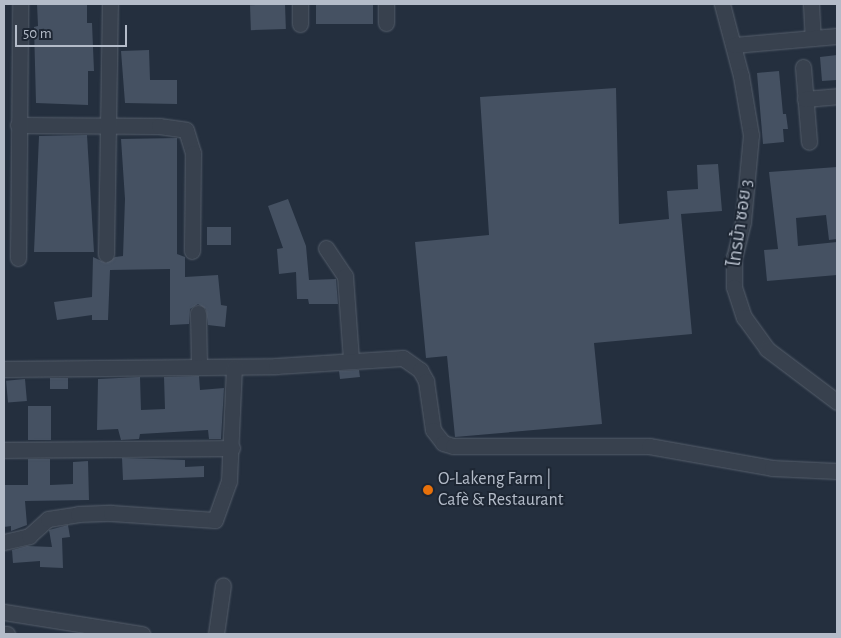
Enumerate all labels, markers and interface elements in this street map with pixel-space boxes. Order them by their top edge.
scale bar [18,15,130,47]
text: 50 m [23,26,52,41]
street label: ไทรม้า ซอย 3 [724,178,758,268]
place label: O-Lakeng Farm | Cafè & Restaurant [438,469,564,512]
marker: O-Lakeng Farm | Cafè & Restaurant [422,484,434,496]

